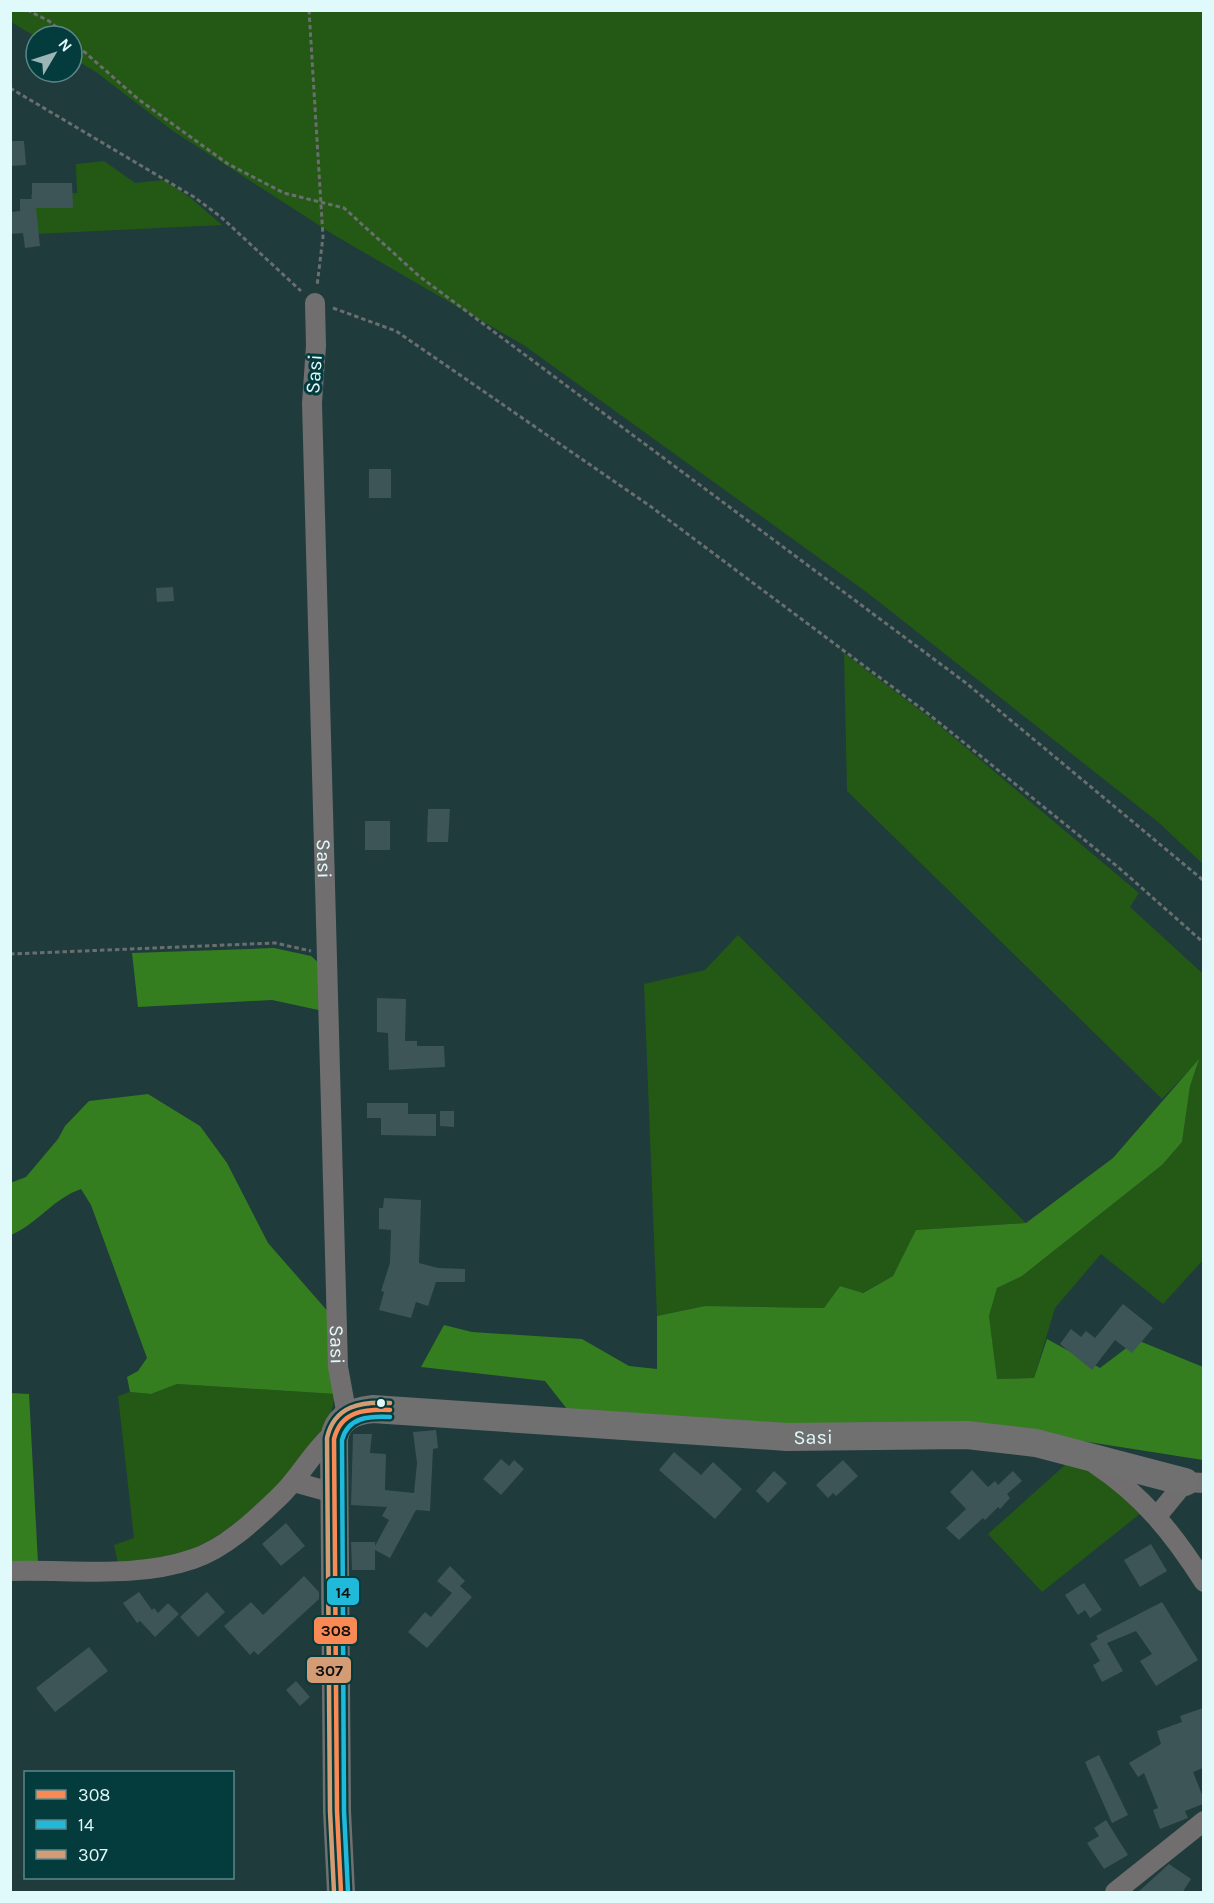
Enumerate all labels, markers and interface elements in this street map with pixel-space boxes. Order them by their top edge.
north arrow [24,24,84,84]
text: N [54,34,76,55]
street label: Sasi [301,353,327,395]
street label: Sasi [312,839,336,879]
street label: Sasi [325,1324,349,1365]
unlabelled marker [375,1397,387,1409]
street label: Sasi [793,1425,833,1448]
line badge: 14 [326,1577,360,1606]
text: 14 [335,1583,351,1602]
line badge: 308 [313,1616,358,1645]
text: 308 [321,1621,351,1640]
line badge: 307 [306,1656,352,1684]
text: 307 [315,1661,343,1680]
legend [24,1771,234,1879]
text: 308 [78,1784,110,1806]
text: 14 [78,1814,94,1836]
text: 307 [78,1844,108,1866]

